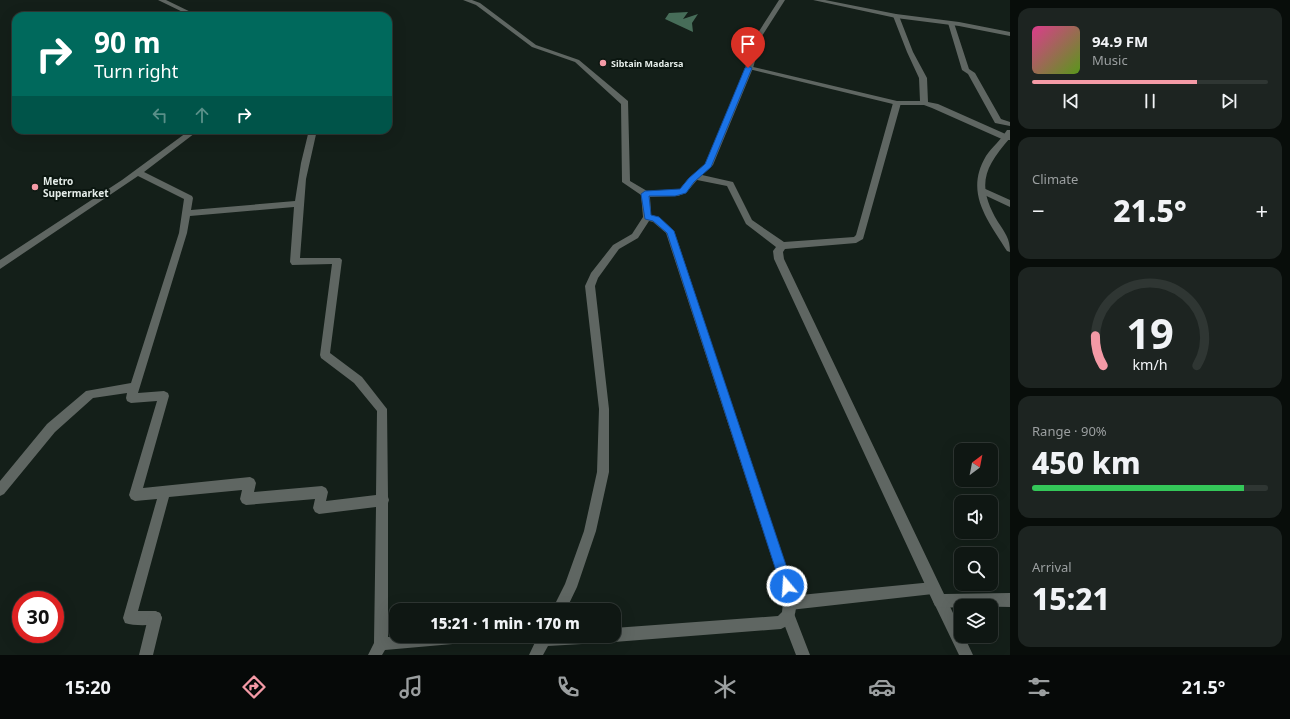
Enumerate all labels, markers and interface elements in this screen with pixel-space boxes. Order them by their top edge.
text: 90 m [94,23,161,61]
pin [731,27,765,68]
icon: right [28,28,80,80]
text: 94.9 FM [1092,31,1148,51]
icon: arrive [737,33,759,55]
text: Music [1092,51,1128,69]
place label: Sibtain Madarsa [611,57,683,70]
marker: Sibtain Madarsa [598,58,608,68]
text: Turn right [94,59,178,83]
icon: previous [1060,90,1082,112]
icon: pause [1139,90,1161,112]
icon: next [1218,90,1240,112]
icon: left [149,104,171,126]
icon: ahead [191,104,213,126]
icon: right [233,104,255,126]
text: Climate [1032,170,1078,188]
place label: Metro Supermarket [43,174,109,200]
marker: Metro Supermarket [30,182,40,192]
text: 21.5° [1113,190,1187,231]
text: − [1032,195,1045,225]
text: + [1255,195,1268,225]
text: 19 [1126,304,1174,360]
text: km/h [1132,354,1168,373]
text: Range · 90% [1032,422,1107,440]
text: 450 km [1032,442,1141,483]
north arrow [954,443,998,487]
map controls [954,443,998,643]
button: sound [954,495,998,539]
button: search [954,547,998,591]
text: Arrival [1032,558,1072,576]
position arrow [766,565,808,607]
text: 15:21 [1032,578,1110,619]
speed limit sign: 30 [12,591,64,643]
button: layers [954,599,998,643]
text: 15:21 · 1 min · 170 m [430,613,580,633]
icon: directions [240,673,268,701]
icon: music [397,673,425,701]
icon: phone [554,673,582,701]
icon: climate [711,673,739,701]
icon: car [868,673,896,701]
icon: filters [1025,673,1053,701]
text: 15:20 [65,675,111,699]
text: 21.5° [1182,675,1225,699]

